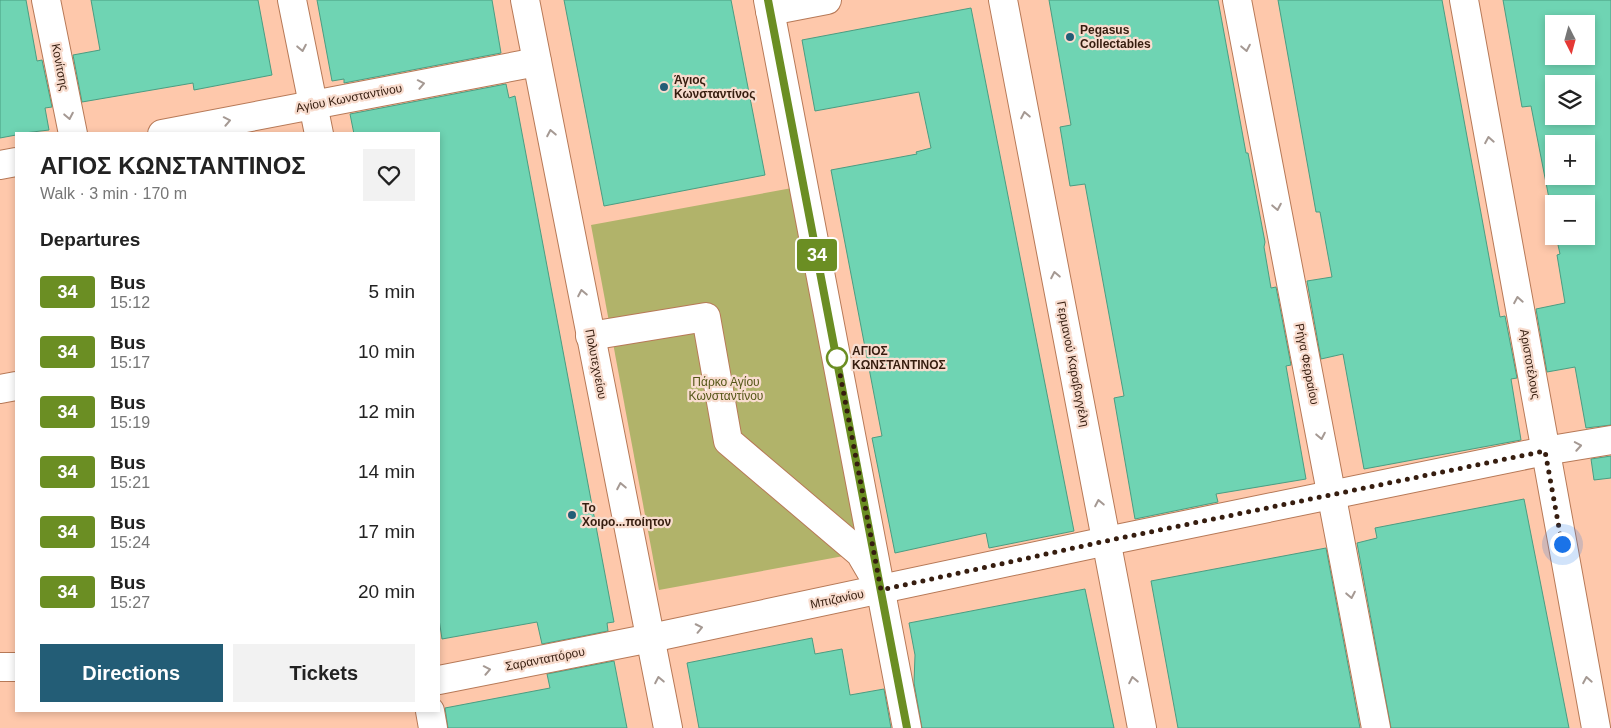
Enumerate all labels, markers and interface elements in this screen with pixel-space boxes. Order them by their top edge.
north arrow [1545,15,1595,65]
map controls [1545,15,1595,245]
place label: Pegasus Collectables [1080,23,1151,51]
marker: Pegasus Collectables [1064,31,1076,43]
street label: Κονίτσης [49,42,71,92]
one-way arrow [296,43,306,52]
one-way arrow [1241,43,1251,52]
place label: Άγιος Κωνσταντίνος [674,73,755,101]
button: layers [1545,75,1595,125]
one-way arrow [416,80,425,90]
street label: Αγίου Κωνσταντίνου [295,81,403,115]
marker: Άγιος Κωνσταντίνος [658,81,670,93]
one-way arrow [1020,111,1031,120]
one-way arrow [64,112,74,121]
one-way arrow [222,117,231,127]
one-way arrow [546,129,556,138]
button: + [1545,135,1595,185]
one-way arrow [1485,136,1495,144]
button: heart [363,149,415,201]
text: ΑΓΙΟΣ ΚΩΝΣΤΑΝΤΙΝΟΣ [40,152,306,179]
text: Walk · 3 min · 170 m [40,185,187,202]
button: − [1545,195,1595,245]
one-way arrow [1271,203,1282,212]
text: Departures [40,229,140,250]
line badge: 34 [794,239,840,271]
text: 34 [807,245,827,265]
one-way arrow [1051,271,1061,279]
text: Bus [110,272,146,293]
text: 5 min [369,281,415,302]
text: 34 [57,282,78,302]
one-way arrow [577,288,588,297]
text: 15:12 [110,294,150,311]
one-way arrow [1513,296,1524,304]
street label: Γερμανού Καραβαγγέλη [1054,300,1092,428]
street label: Ρήγα Φερραίου [1292,322,1322,406]
street label: Πολυτεχνείου [582,328,610,400]
street label: Αριστοτέλους [1517,328,1543,400]
text: Bus [110,332,146,353]
text: 10 min [358,341,415,362]
text: 34 [57,342,78,362]
place label: ΑΓΙΟΣ ΚΩΝΣΤΑΝΤΙΝΟΣ [852,344,946,372]
marker: ΑΓΙΟΣ ΚΩΝΣΤΑΝΤΙΝΟΣ [826,347,848,369]
text: 15:17 [110,354,150,371]
park label: Πάρκο Αγίου Κωνσταντίνου [689,375,763,403]
text: Bus [110,392,146,413]
text: 12 min [358,401,415,422]
text: 34 [57,402,78,422]
text: 15:19 [110,414,150,431]
one-way arrow [1316,431,1326,440]
one-way arrow [1574,441,1583,451]
text: Bus [110,452,146,473]
text: 14 min [358,461,415,482]
text: 34 [57,462,78,482]
text: 15:21 [110,474,150,491]
one-way arrow [616,482,626,491]
one-way arrow [1095,499,1105,508]
place label: Το Χοιρο...ποίητον [582,501,672,529]
marker: Το Χοιρο...ποίητον [566,509,578,521]
text: Bus [110,512,146,533]
text: 17 min [358,521,415,542]
text: 34 [57,522,78,542]
your location [1550,532,1575,557]
text: 15:24 [110,534,150,551]
text: Bus [110,572,146,593]
text: 20 min [358,581,415,602]
text: 34 [57,582,78,602]
street label: Μπιζανίου [809,587,865,611]
one-way arrow [1346,591,1356,600]
text: 15:27 [110,594,150,611]
one-way arrow [694,623,703,634]
button: Directions [40,644,223,702]
button: Tickets [233,644,415,702]
street label: Σαρανταπόρου [504,644,586,674]
one-way arrow [482,665,491,676]
one-way arrow [655,676,665,685]
one-way arrow [1128,676,1139,685]
one-way arrow [1583,676,1593,684]

